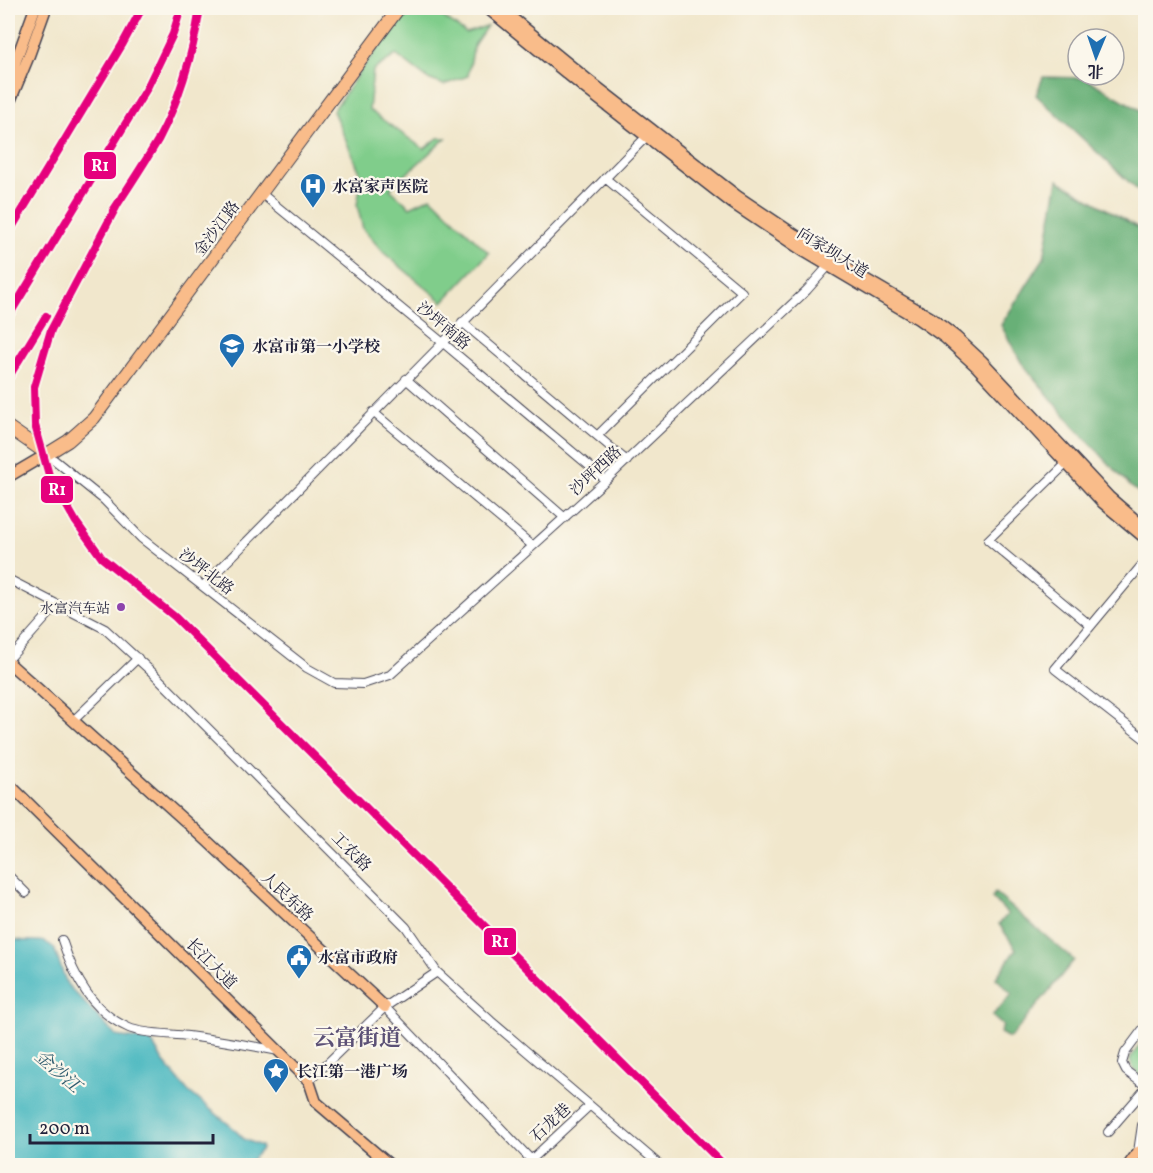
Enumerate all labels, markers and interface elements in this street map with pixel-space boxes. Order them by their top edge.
north arrow [1066,27,1126,87]
text: 北 [1087,59,1104,81]
line badge: R1 [83,151,117,180]
text: R1 [91,156,109,178]
hospital icon: 水富家声医院 [298,171,328,209]
place label: 水富家声医院 [332,177,428,199]
street label: 金沙江路 [190,197,246,261]
street label: 向家坝大道 [792,223,872,284]
street label: 沙坪南路 [411,298,474,356]
school or university icon: 水富市第一小学校 [217,331,247,369]
place label: 水富市第一小学校 [252,337,380,359]
street label: 沙坪西路 [565,442,627,501]
line badge: R1 [40,475,74,504]
text: R1 [48,480,66,502]
street label: 沙坪北路 [174,544,238,601]
place label: 水富汽车站 [40,600,110,619]
marker: 水富汽车站 [115,601,127,613]
street label: 工农路 [326,828,375,877]
street label: 人民东路 [256,868,318,927]
line badge: R1 [483,927,517,956]
text: R1 [491,932,509,954]
street label: 长江大道 [180,934,241,995]
public building icon: 水富市政府 [284,942,314,980]
place label: 水富市政府 [318,948,398,970]
district label: 云富街道 [313,1024,401,1055]
water label: 金沙江 [28,1045,88,1101]
place icon: 长江第一港广场 [261,1056,291,1094]
place label: 长江第一港广场 [296,1062,408,1084]
street label: 石龙巷 [526,1099,576,1148]
scale bar [30,1107,213,1145]
text: 200 m [39,1117,90,1142]

